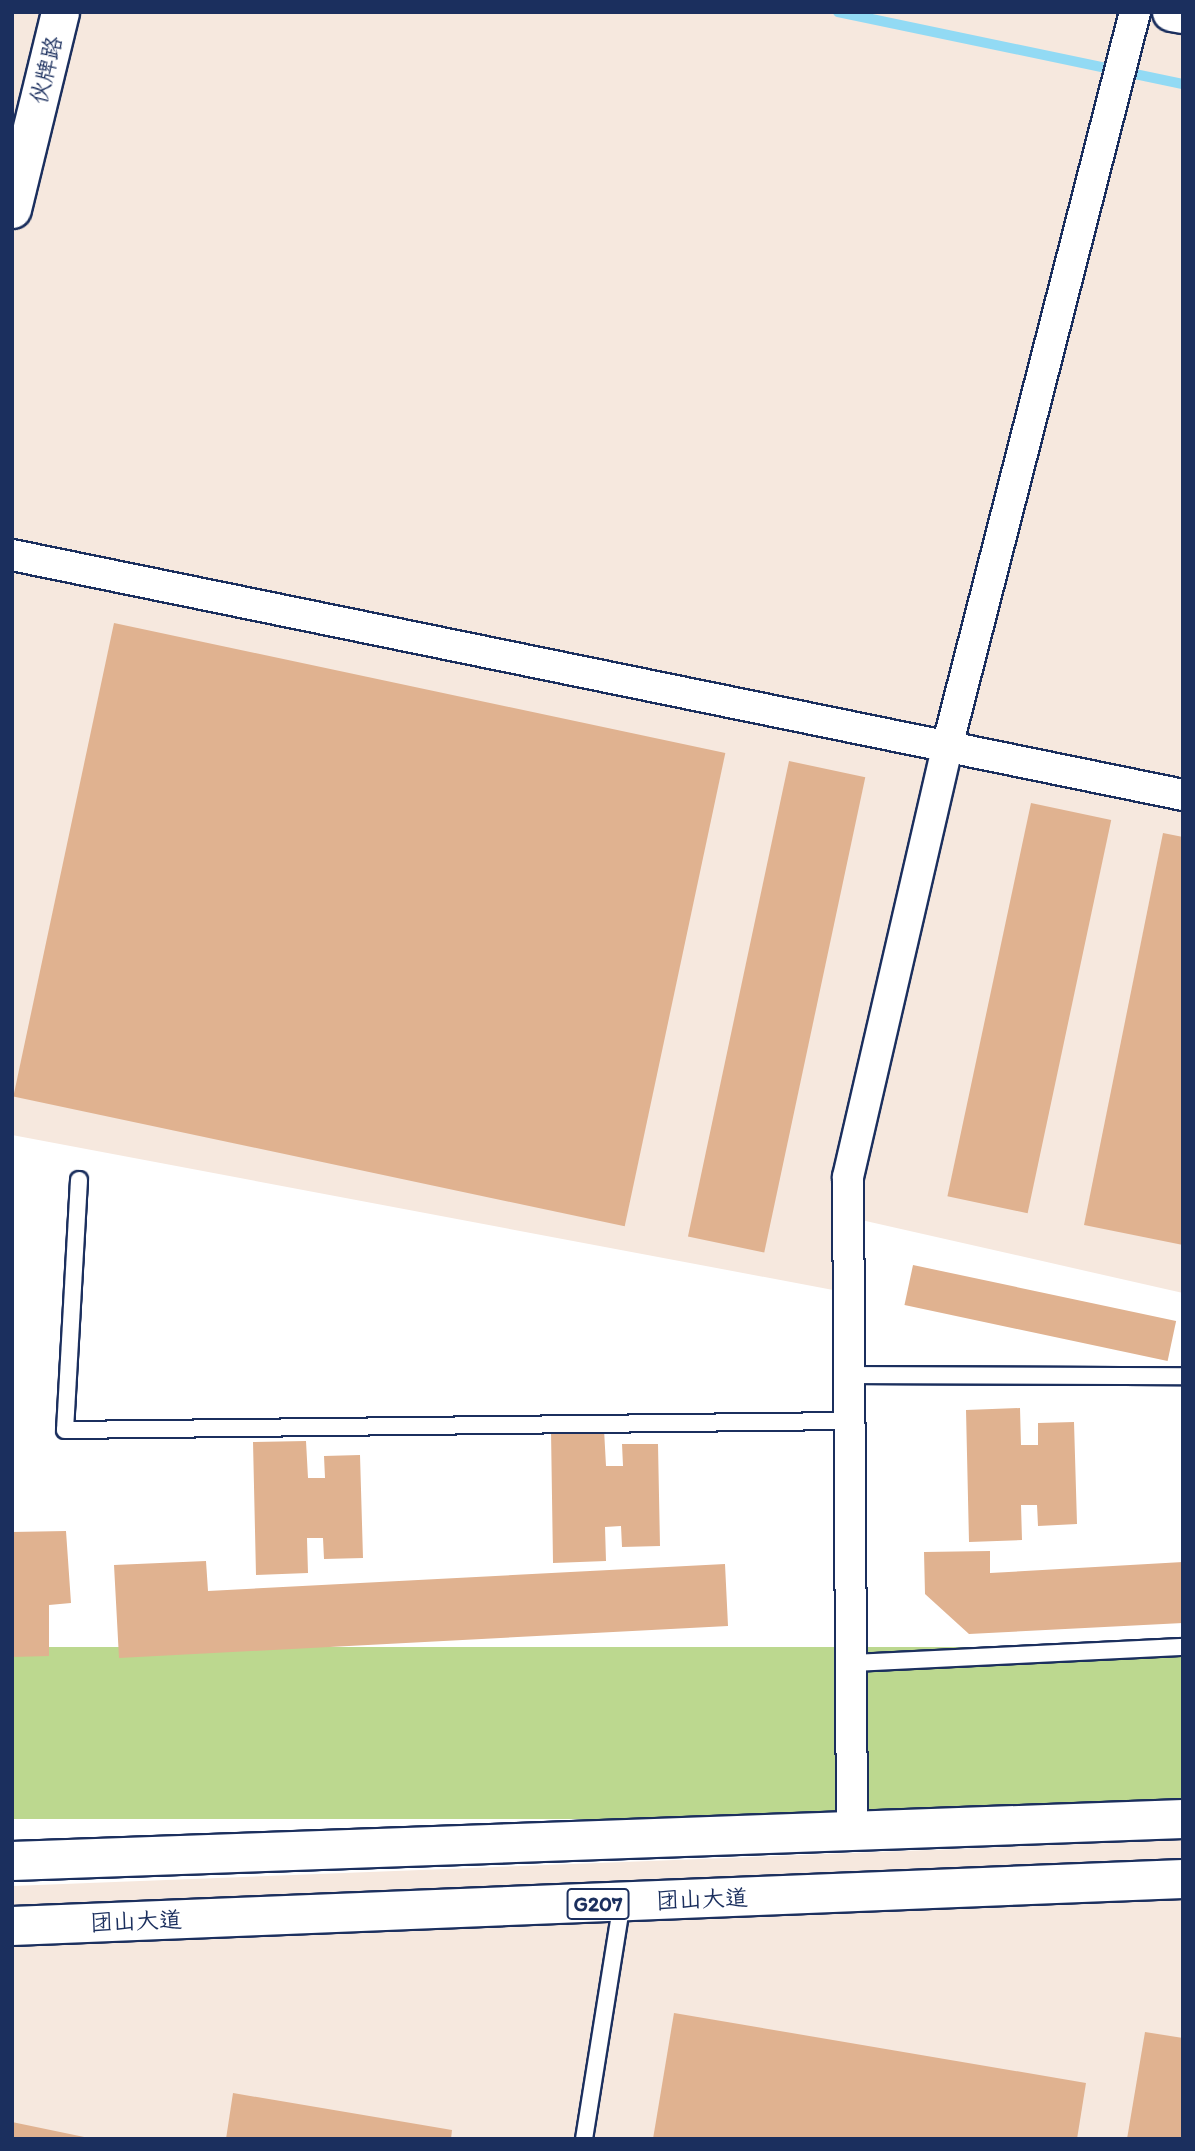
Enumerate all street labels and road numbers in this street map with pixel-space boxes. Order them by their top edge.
street label: 伙牌路 [24,33,68,107]
street label: 团山大道 [656,1884,748,1914]
road number: G207 [566,1886,630,1922]
street label: 团山大道 [90,1906,182,1936]

